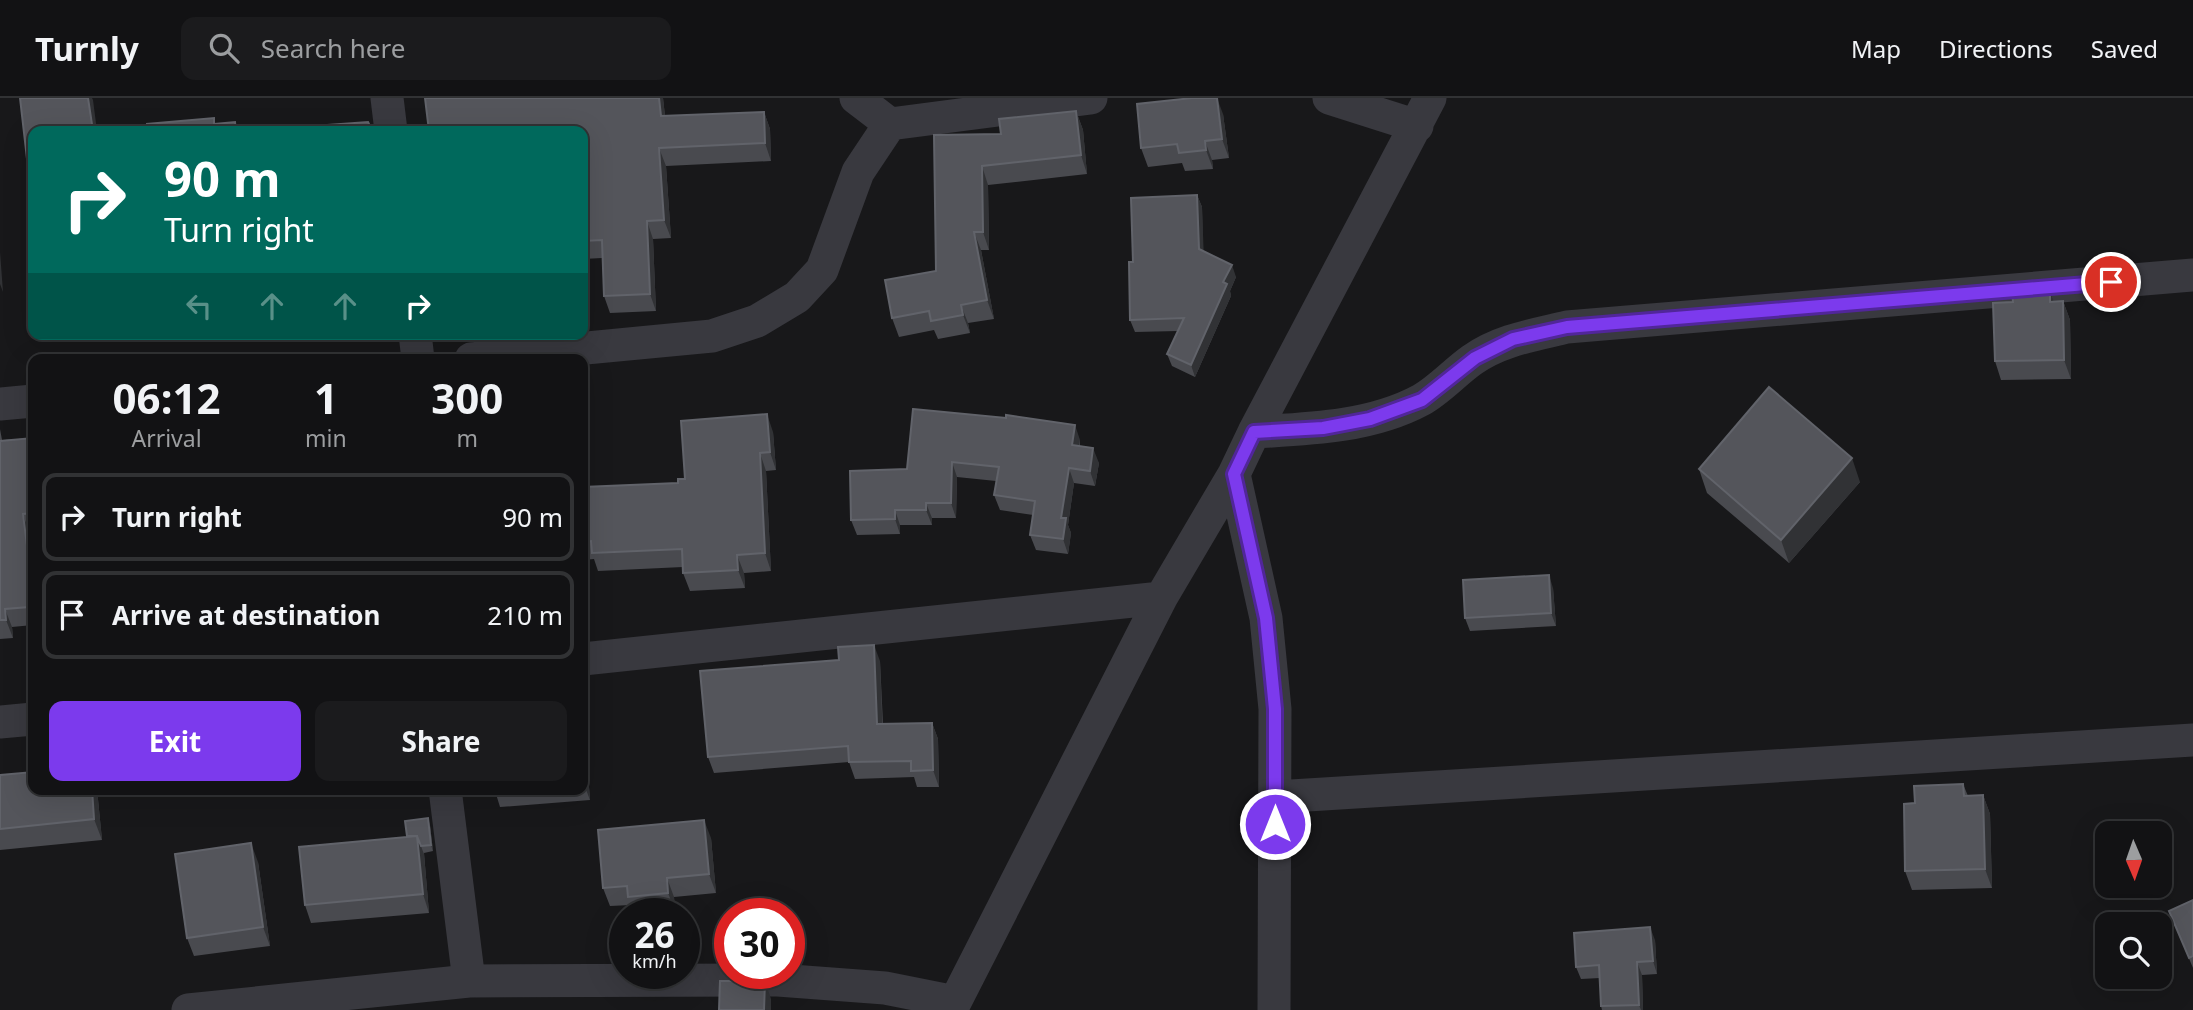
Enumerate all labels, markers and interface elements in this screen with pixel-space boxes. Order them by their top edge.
search box [181,17,671,80]
text: Turnly [35,26,139,71]
icon: search [205,29,243,67]
text: Search here [261,30,405,66]
text: Map [1851,32,1901,65]
text: Directions [1939,32,2053,65]
text: Saved [2091,32,2158,65]
text: 90 m [164,145,281,211]
icon: right [49,154,140,245]
text: Turn right [164,208,314,251]
pin [2081,252,2141,312]
icon: arrive [2092,263,2130,301]
icon: left [180,287,218,325]
icon: ahead [253,287,291,325]
icon: ahead [326,287,364,325]
icon: right [399,287,437,325]
text: 06:12 [113,369,220,426]
text: 1 [314,369,338,426]
text: 300 [431,369,503,426]
text: Arrival [131,422,202,454]
text: min [305,422,347,454]
text: m [457,422,478,454]
icon: right [53,498,91,536]
text: Turn right [112,499,242,535]
text: 90 m [502,499,563,535]
icon: arrive [53,596,91,634]
text: Arrive at destination [112,597,381,633]
text: 210 m [487,597,563,633]
button: Exit [49,701,301,781]
button: Share [315,701,567,781]
position arrow [1238,787,1312,861]
north arrow [2095,821,2172,898]
map controls [2095,821,2172,989]
speed limit sign: 30 [714,898,805,989]
text: 26 [634,911,675,958]
button: search [2095,912,2172,989]
text: km/h [632,949,677,973]

